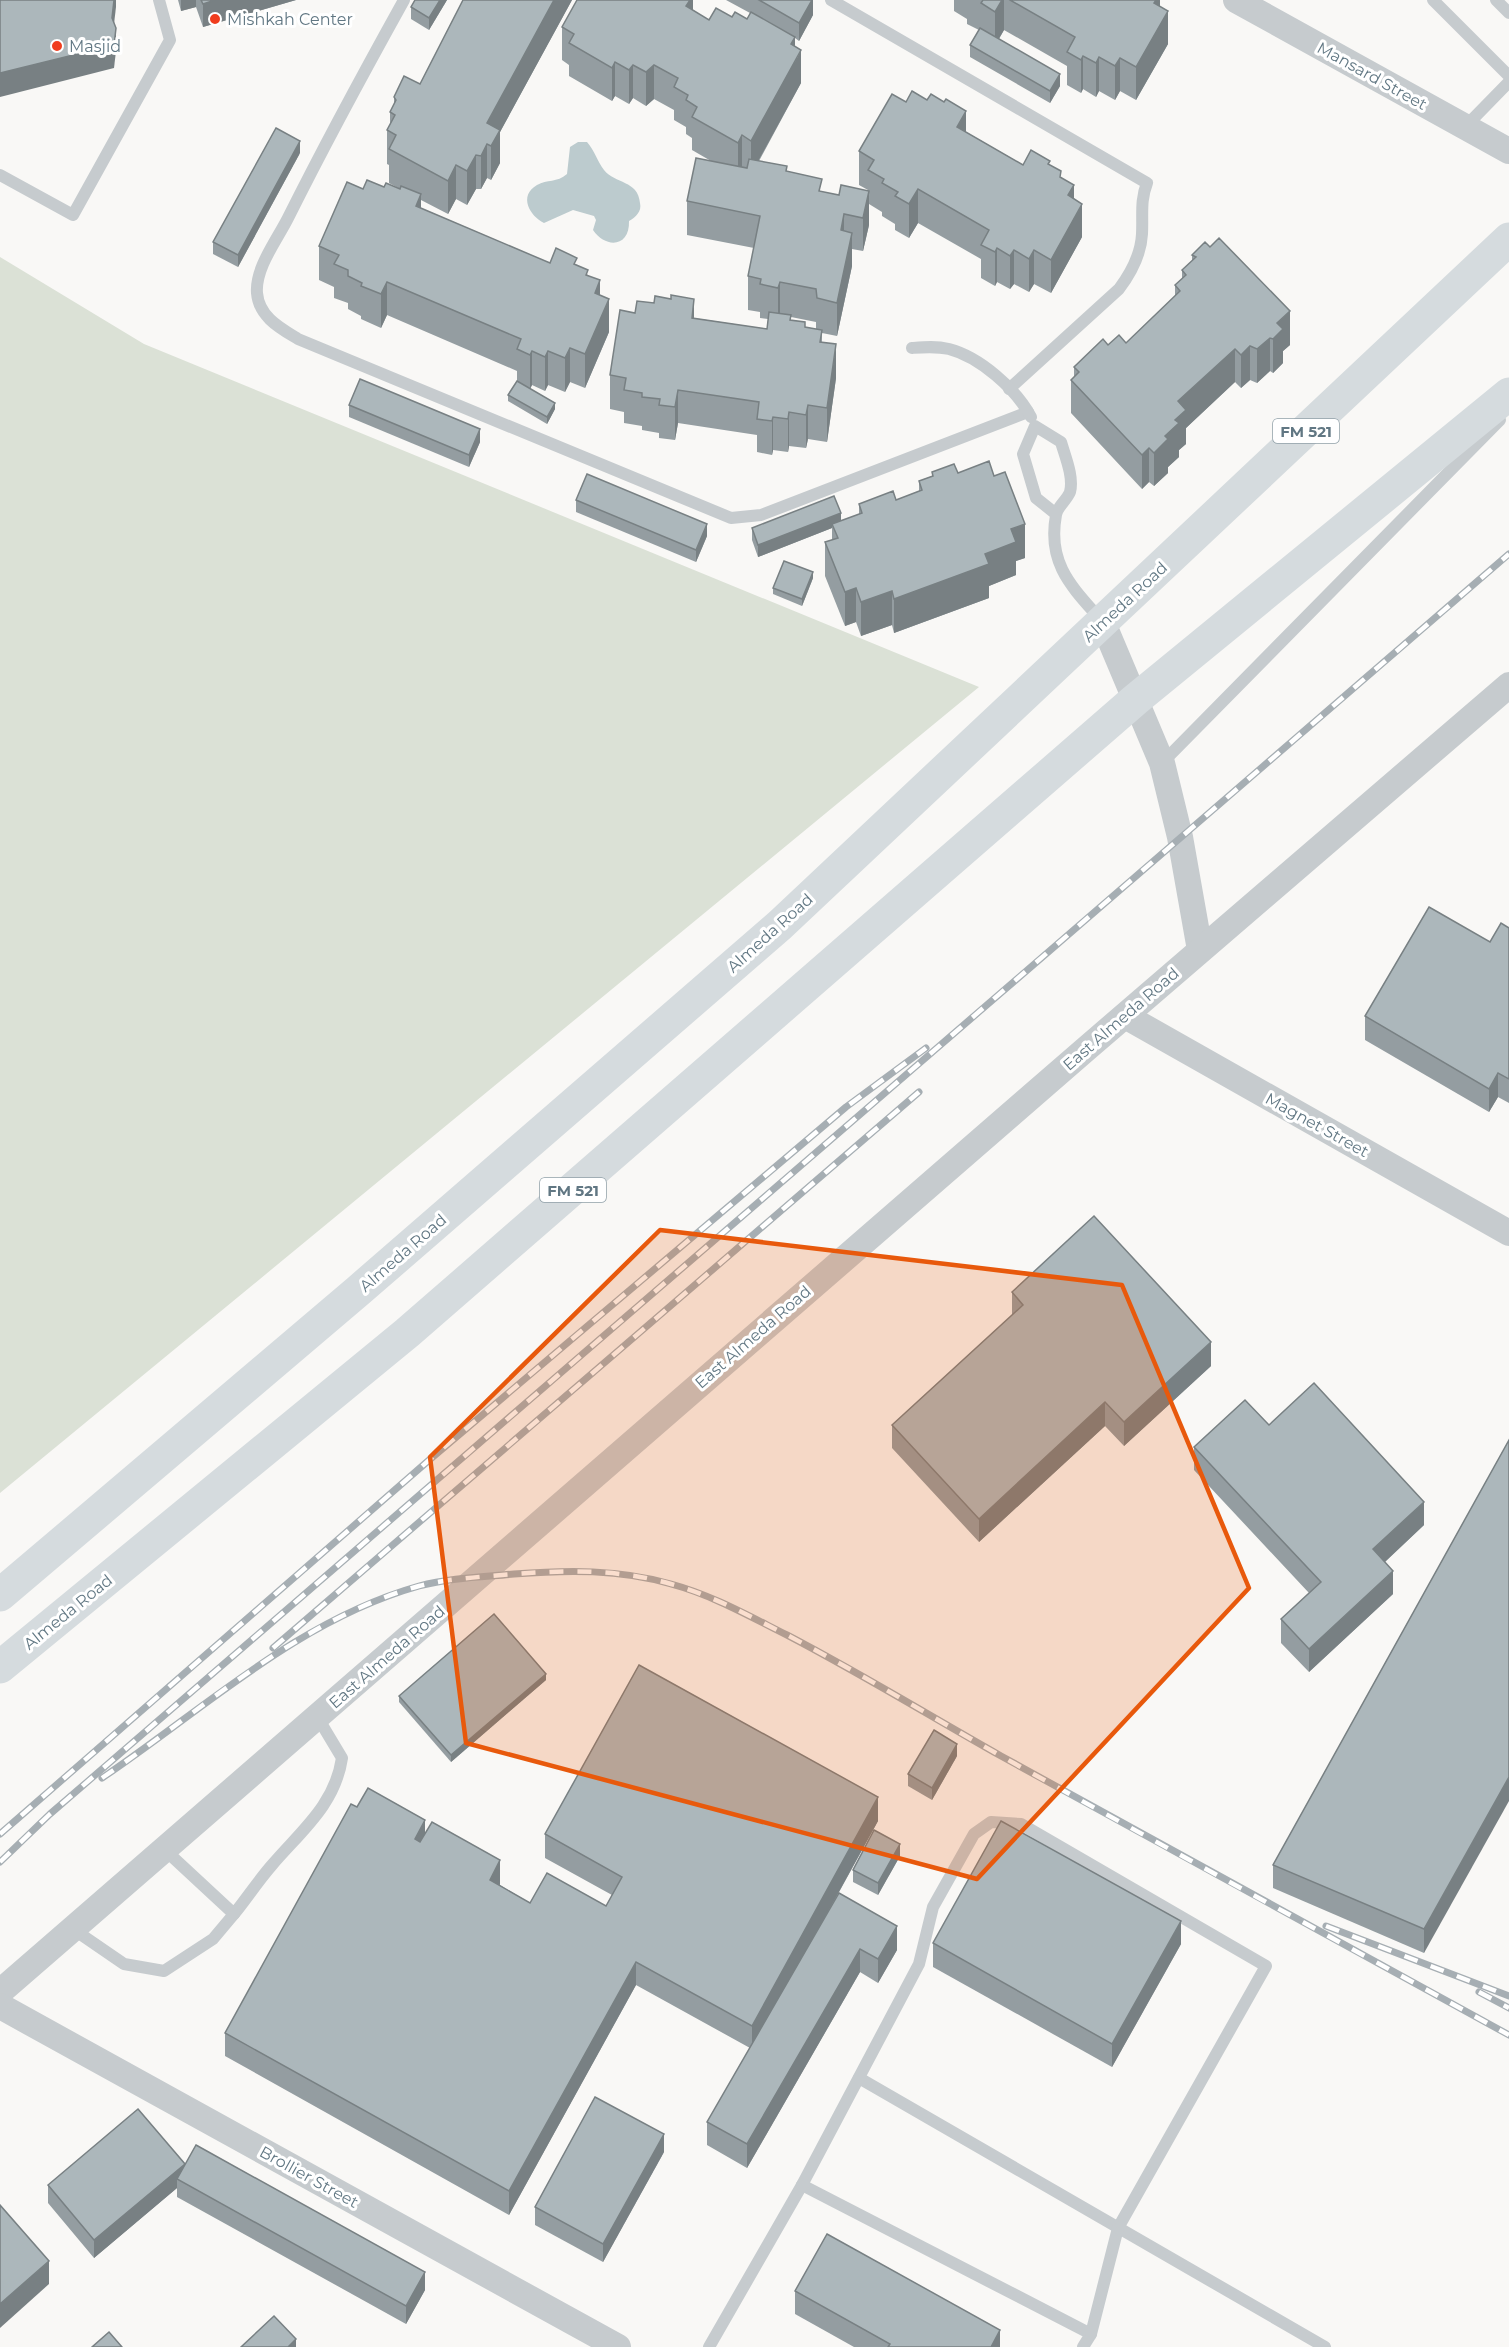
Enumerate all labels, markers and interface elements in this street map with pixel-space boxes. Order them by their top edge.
place label: Mishkah Center [227,10,353,29]
marker: Mishkah Center [208,12,222,26]
place label: Masjid [69,37,121,56]
street label: Mansard Street [1314,38,1431,114]
marker: Masjid [50,39,64,53]
road number: FM 521 [1273,419,1339,443]
street label: Almeda Road [1079,558,1171,646]
street label: Almeda Road [723,890,817,976]
street label: East Almeda Road [1059,964,1183,1074]
street label: Magnet Street [1262,1089,1372,1161]
road number: FM 521 [540,1178,606,1202]
street label: Almeda Road [356,1210,450,1296]
street label: East Almeda Road [691,1282,815,1392]
street label: Almeda Road [20,1570,116,1654]
street label: East Almeda Road [325,1602,449,1712]
street label: Brollier Street [256,2142,362,2212]

